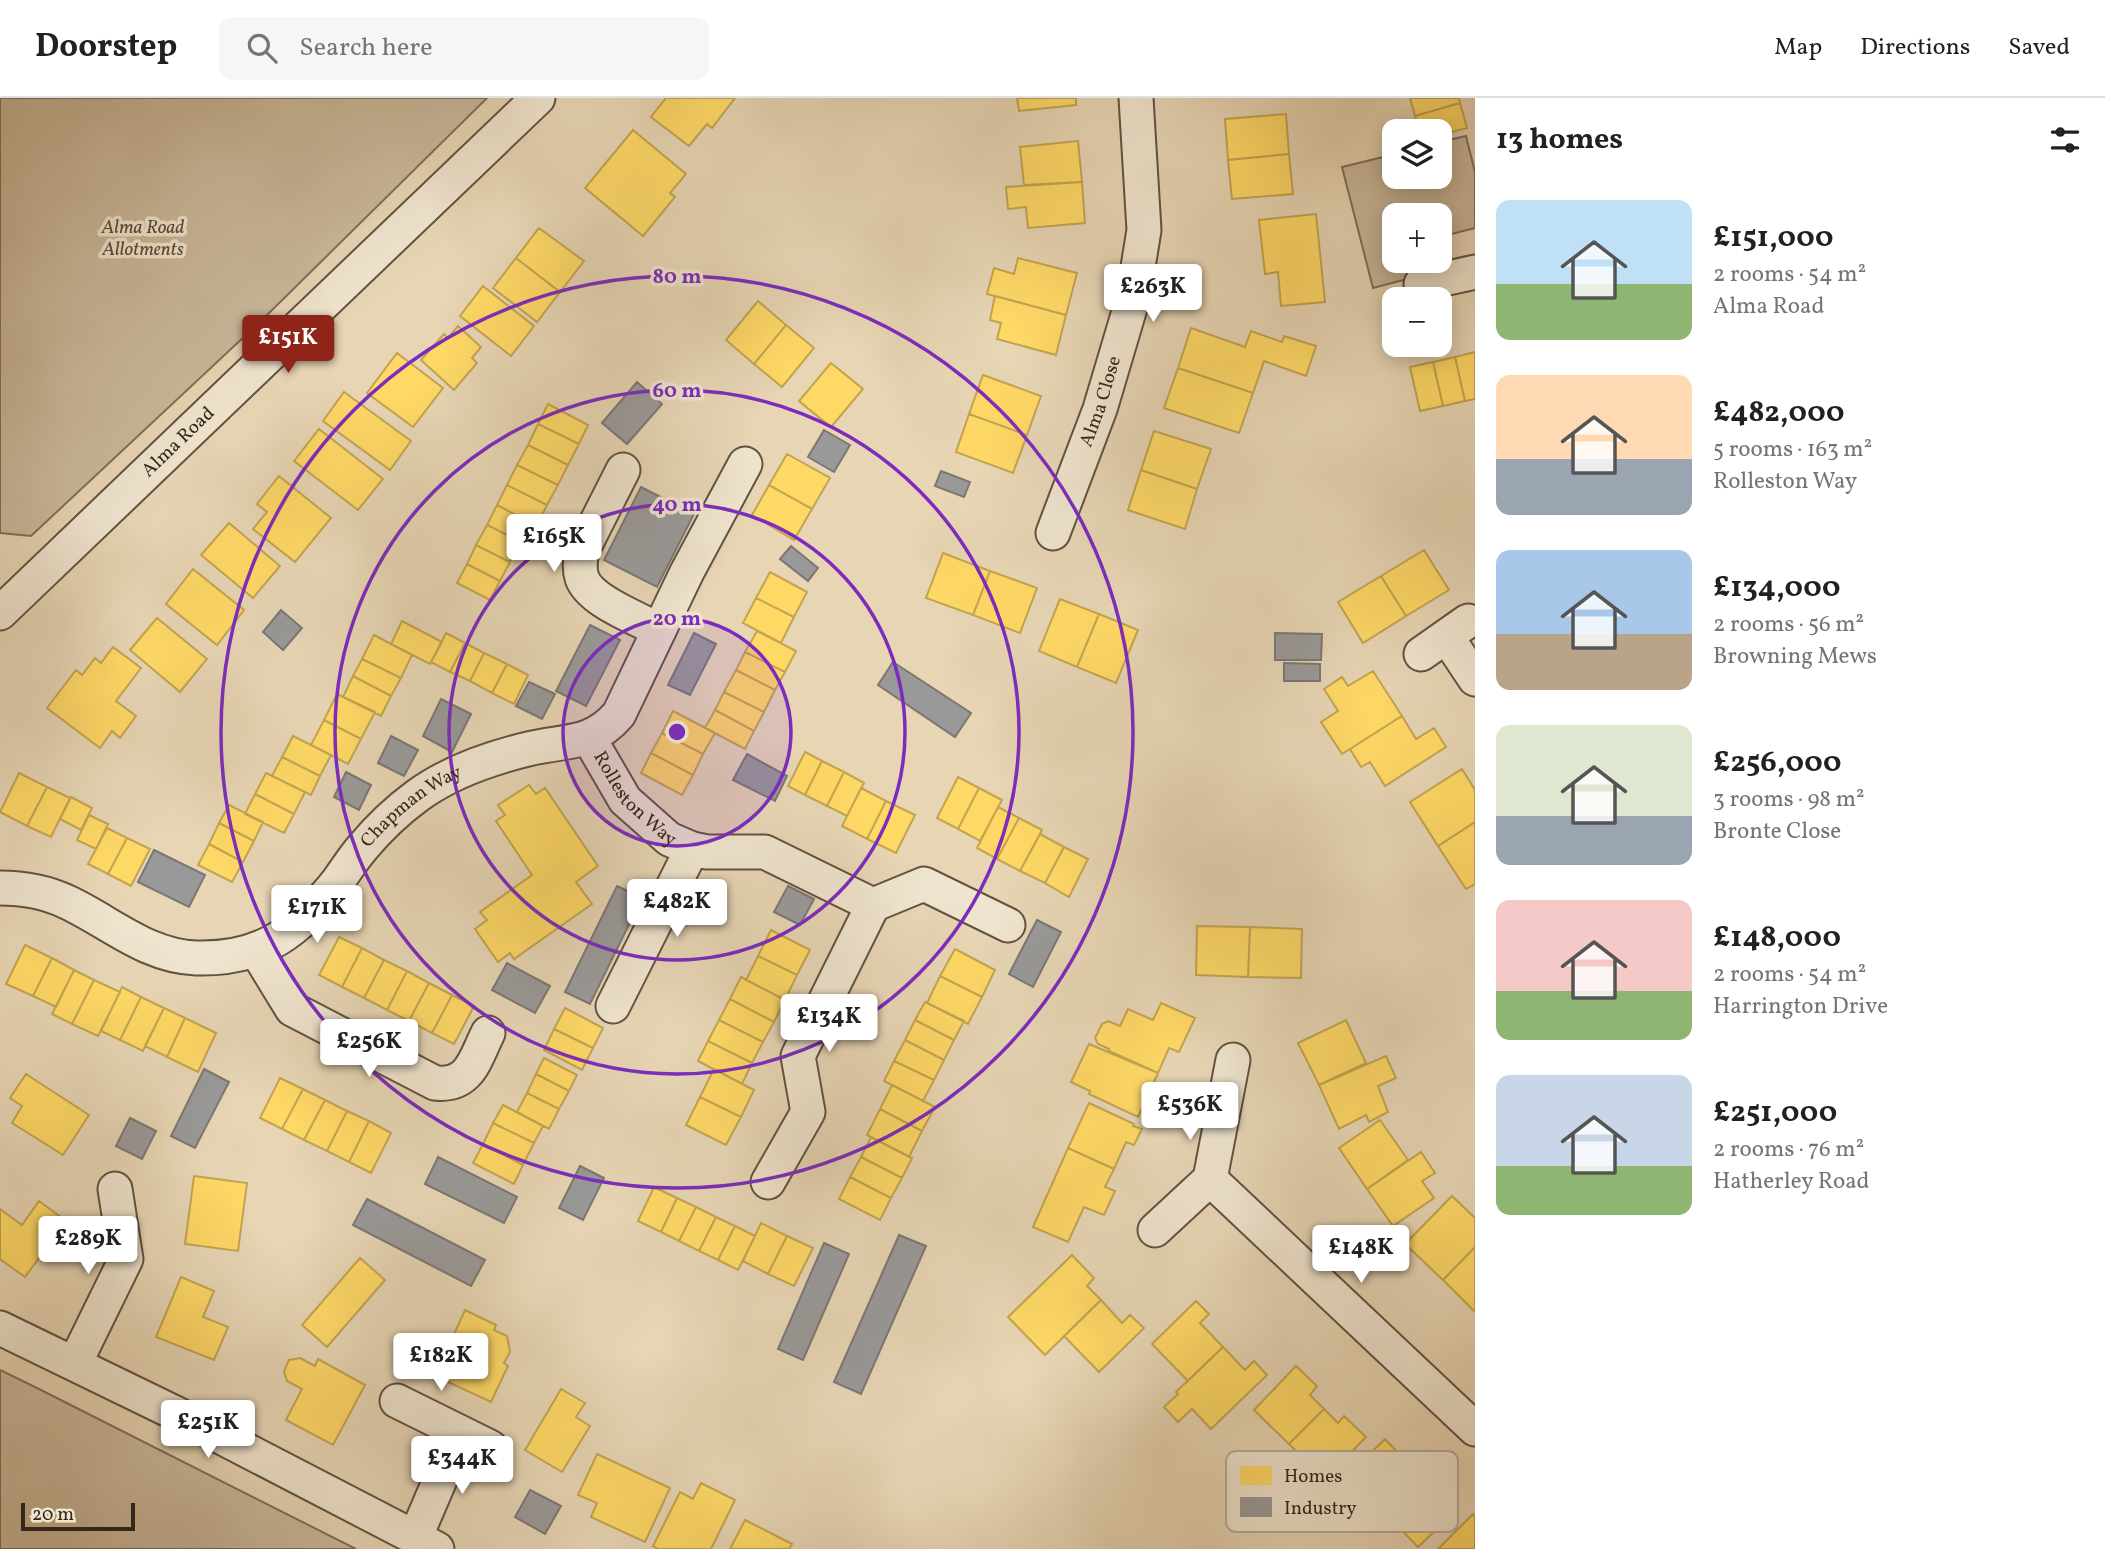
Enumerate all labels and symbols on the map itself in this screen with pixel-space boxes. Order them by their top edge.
park label: Alma Road Allotments [100,215,185,263]
text: 80 m [653,263,701,292]
pin: £263K [1104,264,1202,324]
pin: £151K [239,316,337,375]
street label: Alma Close [1074,353,1128,451]
text: 60 m [653,377,701,406]
street label: Alma Road [136,401,221,483]
text: 40 m [652,491,702,520]
pin: £165K [505,514,603,574]
text: 20 m [653,605,701,634]
centre of rings [665,720,689,744]
street label: Rolleston Way [587,747,680,853]
street label: Chapman Way [355,759,466,854]
pin: £482K [628,880,726,939]
pin: £171K [268,886,366,945]
pin: £134K [780,995,878,1054]
pin: £256K [320,1020,418,1079]
pin: £536K [1141,1082,1239,1142]
pin: £289K [39,1216,137,1276]
pin: £148K [1312,1226,1410,1285]
pin: £182K [392,1334,490,1393]
pin: £251K [159,1400,257,1460]
pin: £344K [413,1436,511,1496]
legend [1226,1451,1458,1532]
text: Homes [1284,1464,1342,1490]
text: Industry [1284,1496,1357,1522]
scale bar [21,1500,135,1532]

